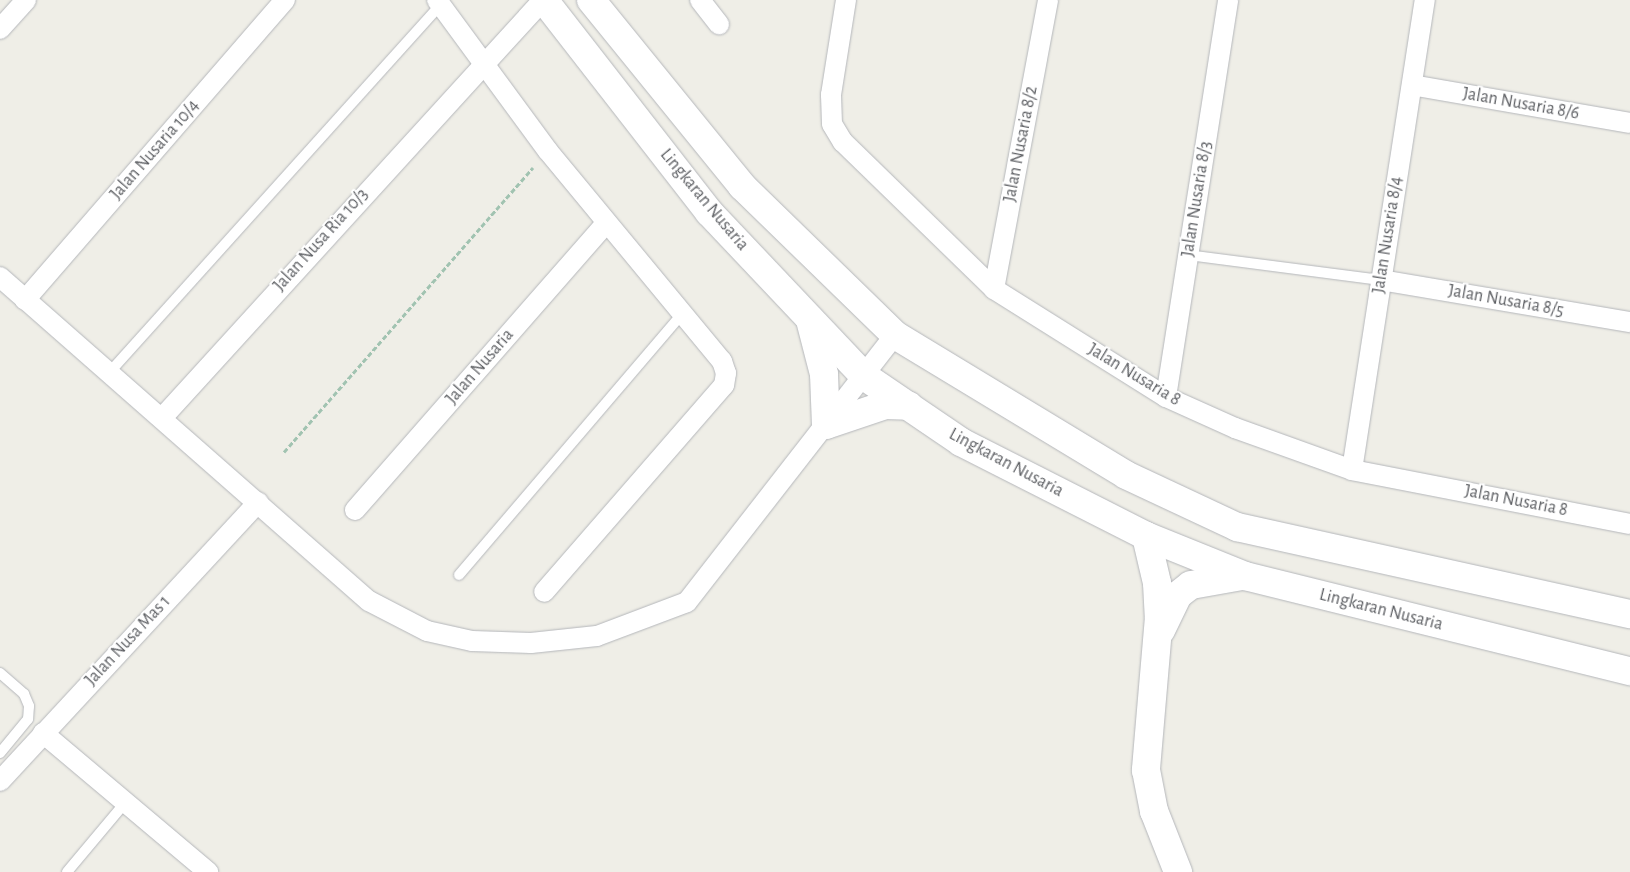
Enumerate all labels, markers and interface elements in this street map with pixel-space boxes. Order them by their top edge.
street label: Jalan Nusaria 8/6 [1461,83,1581,125]
street label: Jalan Nusaria 8/2 [999,84,1043,204]
street label: Jalan Nusaria 10/4 [106,96,204,204]
street label: Jalan Nusaria 8/3 [1177,140,1217,258]
street label: Lingkaran Nusaria [655,145,753,255]
street label: Jalan Nusaria 8/4 [1368,175,1408,295]
street label: Jalan Nusa Ria 10/3 [269,184,373,296]
street label: Jalan Nusaria 8/5 [1446,280,1566,322]
street label: Jalan Nusaria [441,325,519,409]
street label: Jalan Nusaria 8 [1084,339,1184,411]
street label: Lingkaran Nusaria [945,424,1067,502]
street label: Jalan Nusaria 8 [1463,480,1569,522]
street label: Lingkaran Nusaria [1317,584,1445,636]
street label: Jalan Nusa Mas 1 [81,591,175,691]

